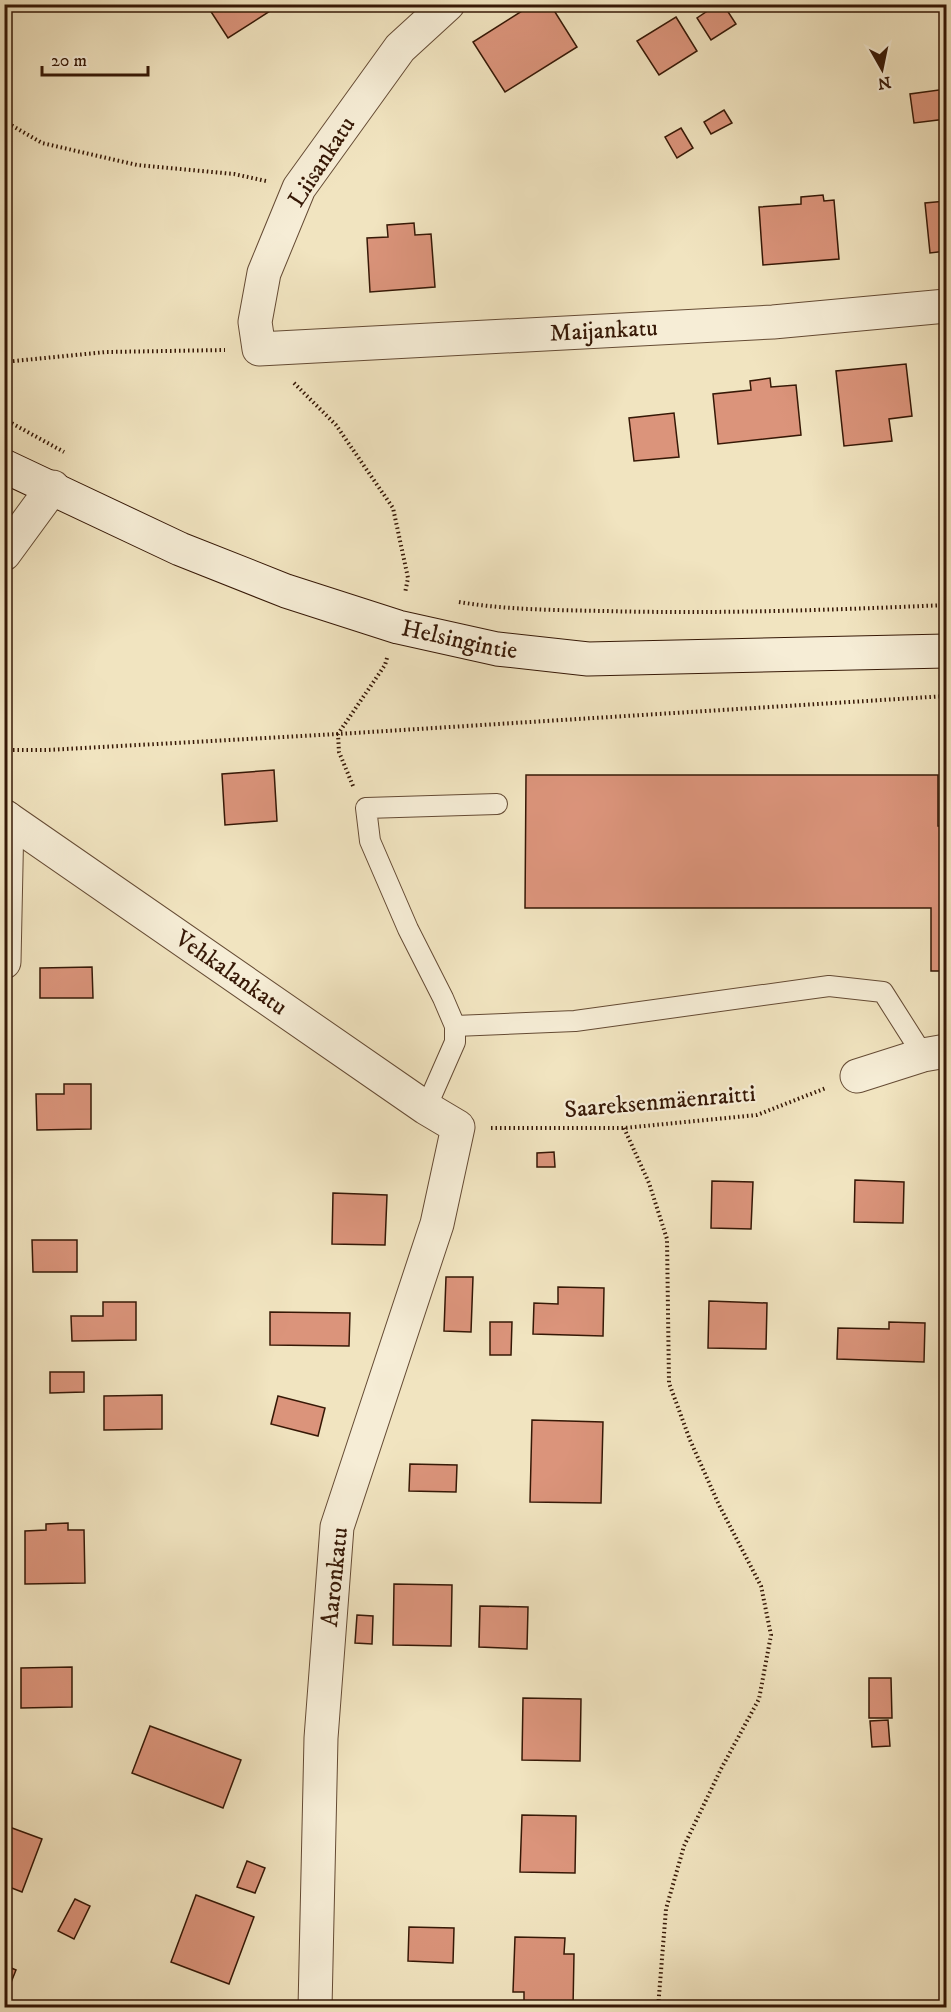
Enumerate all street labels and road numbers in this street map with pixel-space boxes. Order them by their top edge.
street label: Liisankatu [282,111,362,213]
street label: Maijankatu [549,313,659,349]
street label: Helsingintie [398,613,519,666]
street label: Vehkalankatu [168,923,293,1022]
street label: Saareksenmäenraitti [563,1079,757,1125]
street label: Aaronkatu [315,1526,355,1628]

